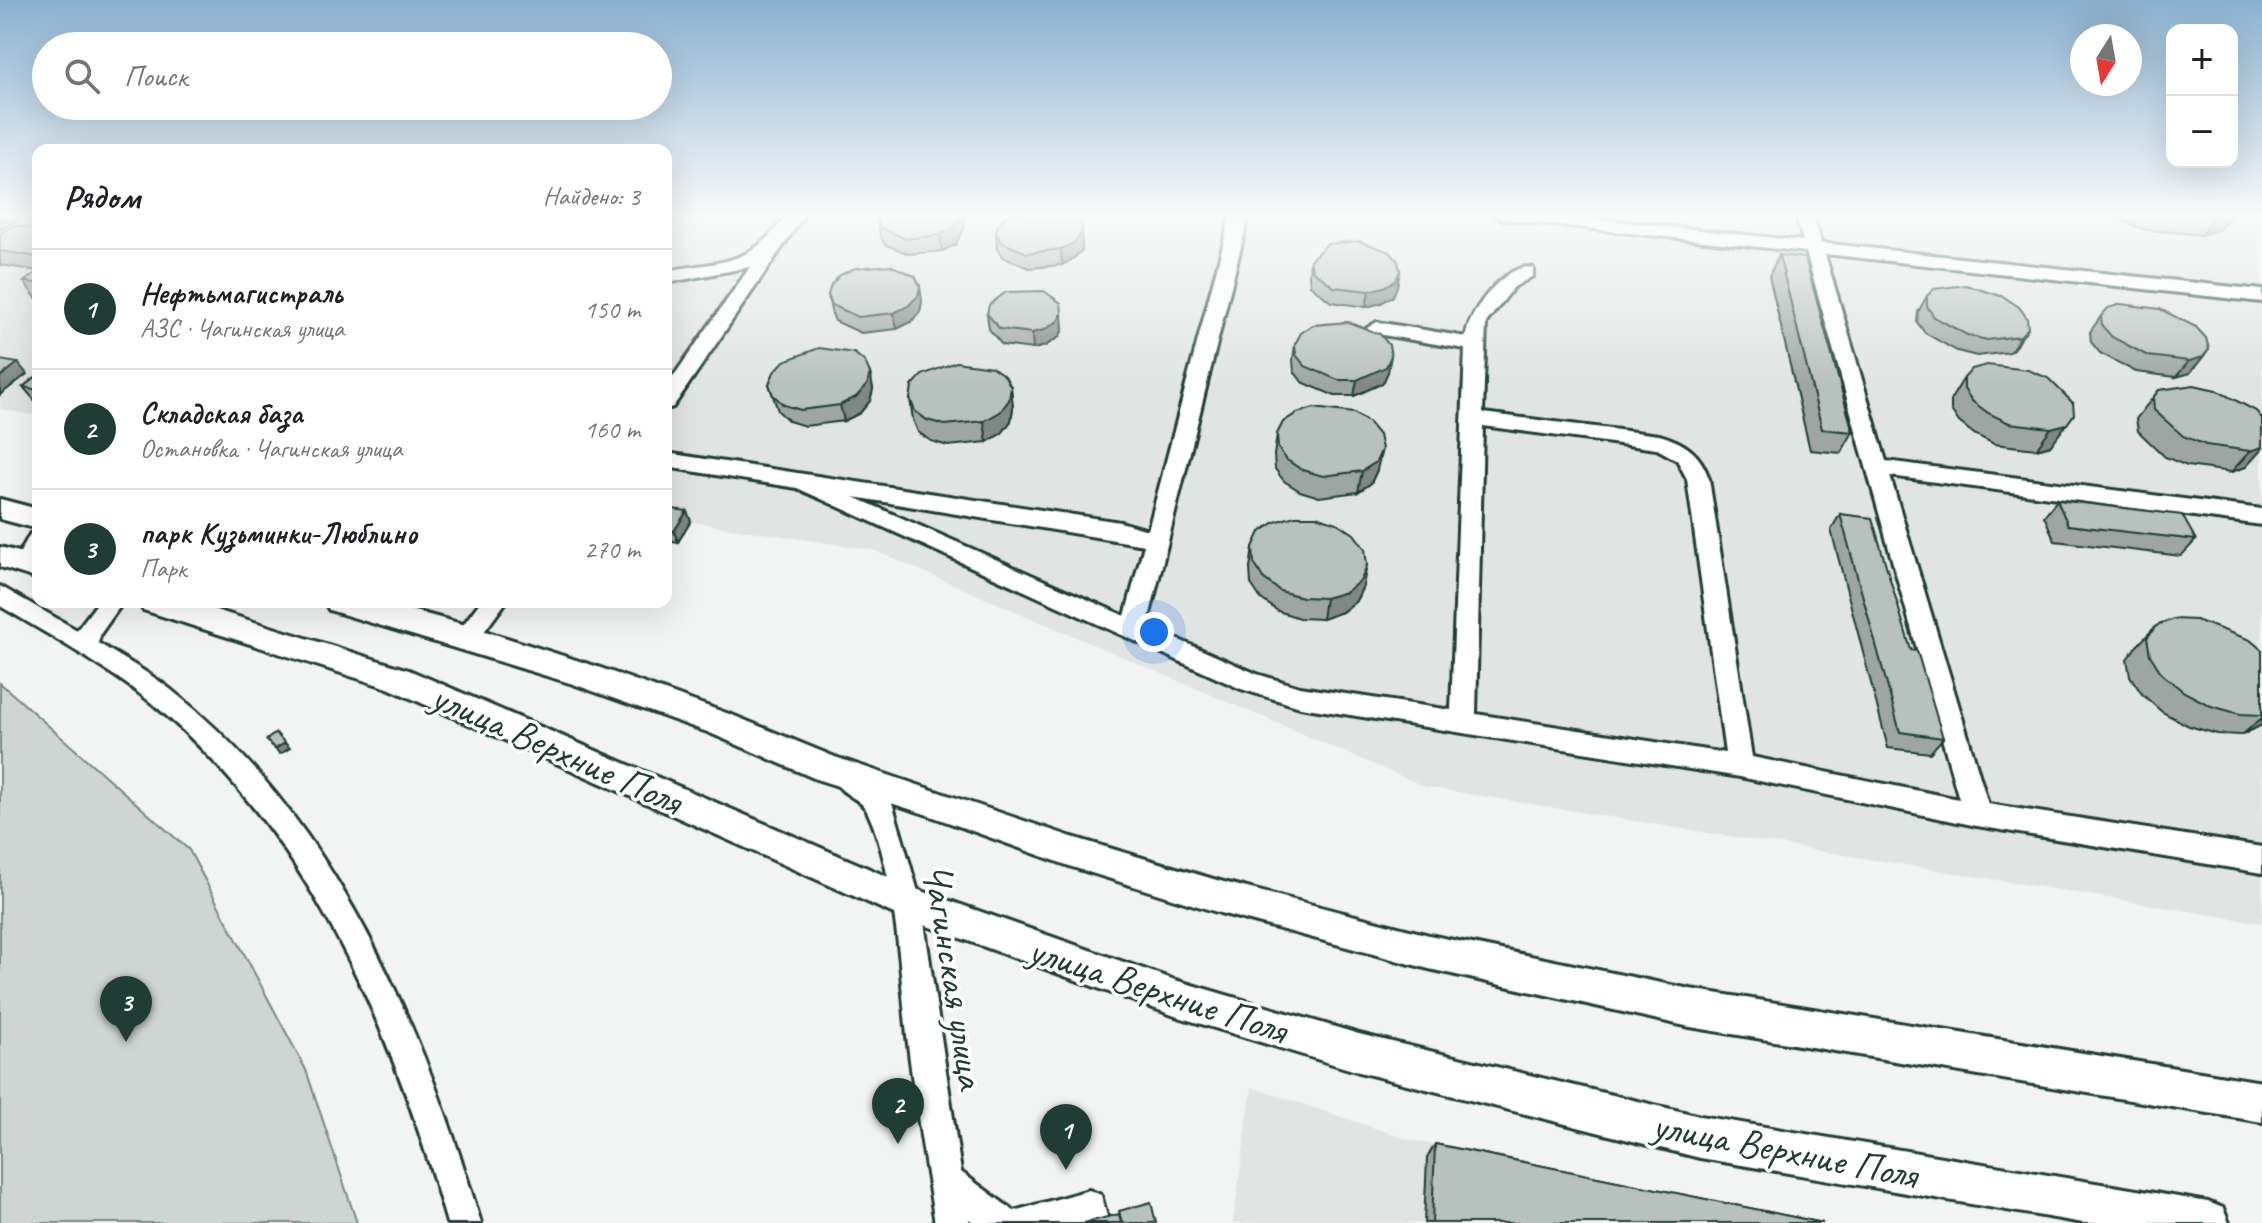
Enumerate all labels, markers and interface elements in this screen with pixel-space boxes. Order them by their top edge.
north arrow [2070,24,2142,96]
map controls [2166,24,2238,168]
button: + [2166,24,2238,96]
search box [32,32,672,120]
icon: search [60,54,104,98]
text: Поиск [124,57,187,95]
button: − [2166,96,2238,168]
text: Рядом [64,175,140,218]
text: Найдено: 3 [543,180,640,213]
text: Нефтьмагистраль [140,274,343,312]
text: 1 [84,293,96,326]
text: 150 m [584,293,640,326]
text: АЗС · Чагинская улица [140,312,344,345]
text: Складская база [140,394,303,432]
text: 2 [84,413,96,446]
text: 160 m [584,413,640,446]
text: Остановка · Чагинская улица [140,432,402,465]
text: парк Кузьминки-Люблино [140,514,417,552]
text: 3 [84,533,96,566]
text: 270 m [584,533,640,566]
text: Парк [140,552,186,585]
your location [1134,612,1174,652]
street label: улица Верхние Поля [422,671,692,827]
street label: Чагинская улица [912,860,997,1095]
street label: улица Верхние Поля [1021,924,1295,1056]
pin: 3 [100,976,152,1042]
pin: 2 [872,1078,924,1144]
street label: улица Верхние Поля [1646,1099,1924,1201]
pin: 1 [1040,1104,1092,1170]

